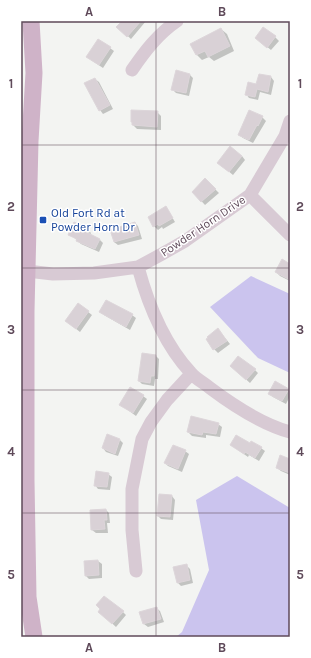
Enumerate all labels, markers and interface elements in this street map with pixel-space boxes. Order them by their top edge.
text: A [85,4,93,19]
text: B [218,4,226,19]
text: 1 [9,76,13,91]
text: 1 [298,76,302,91]
street label: Powder Horn Drive [158,192,248,260]
text: 2 [7,199,15,214]
text: 2 [296,199,304,214]
place label: Old Fort Rd at Powder Horn Dr [51,206,135,234]
marker: Old Fort Rd at Powder Horn Dr [38,215,48,225]
text: 3 [7,322,15,337]
text: 3 [296,322,304,337]
text: 4 [7,444,15,459]
text: 4 [296,444,304,459]
text: 5 [7,567,15,582]
text: 5 [296,567,304,582]
text: A [85,640,93,655]
text: B [218,640,226,655]

